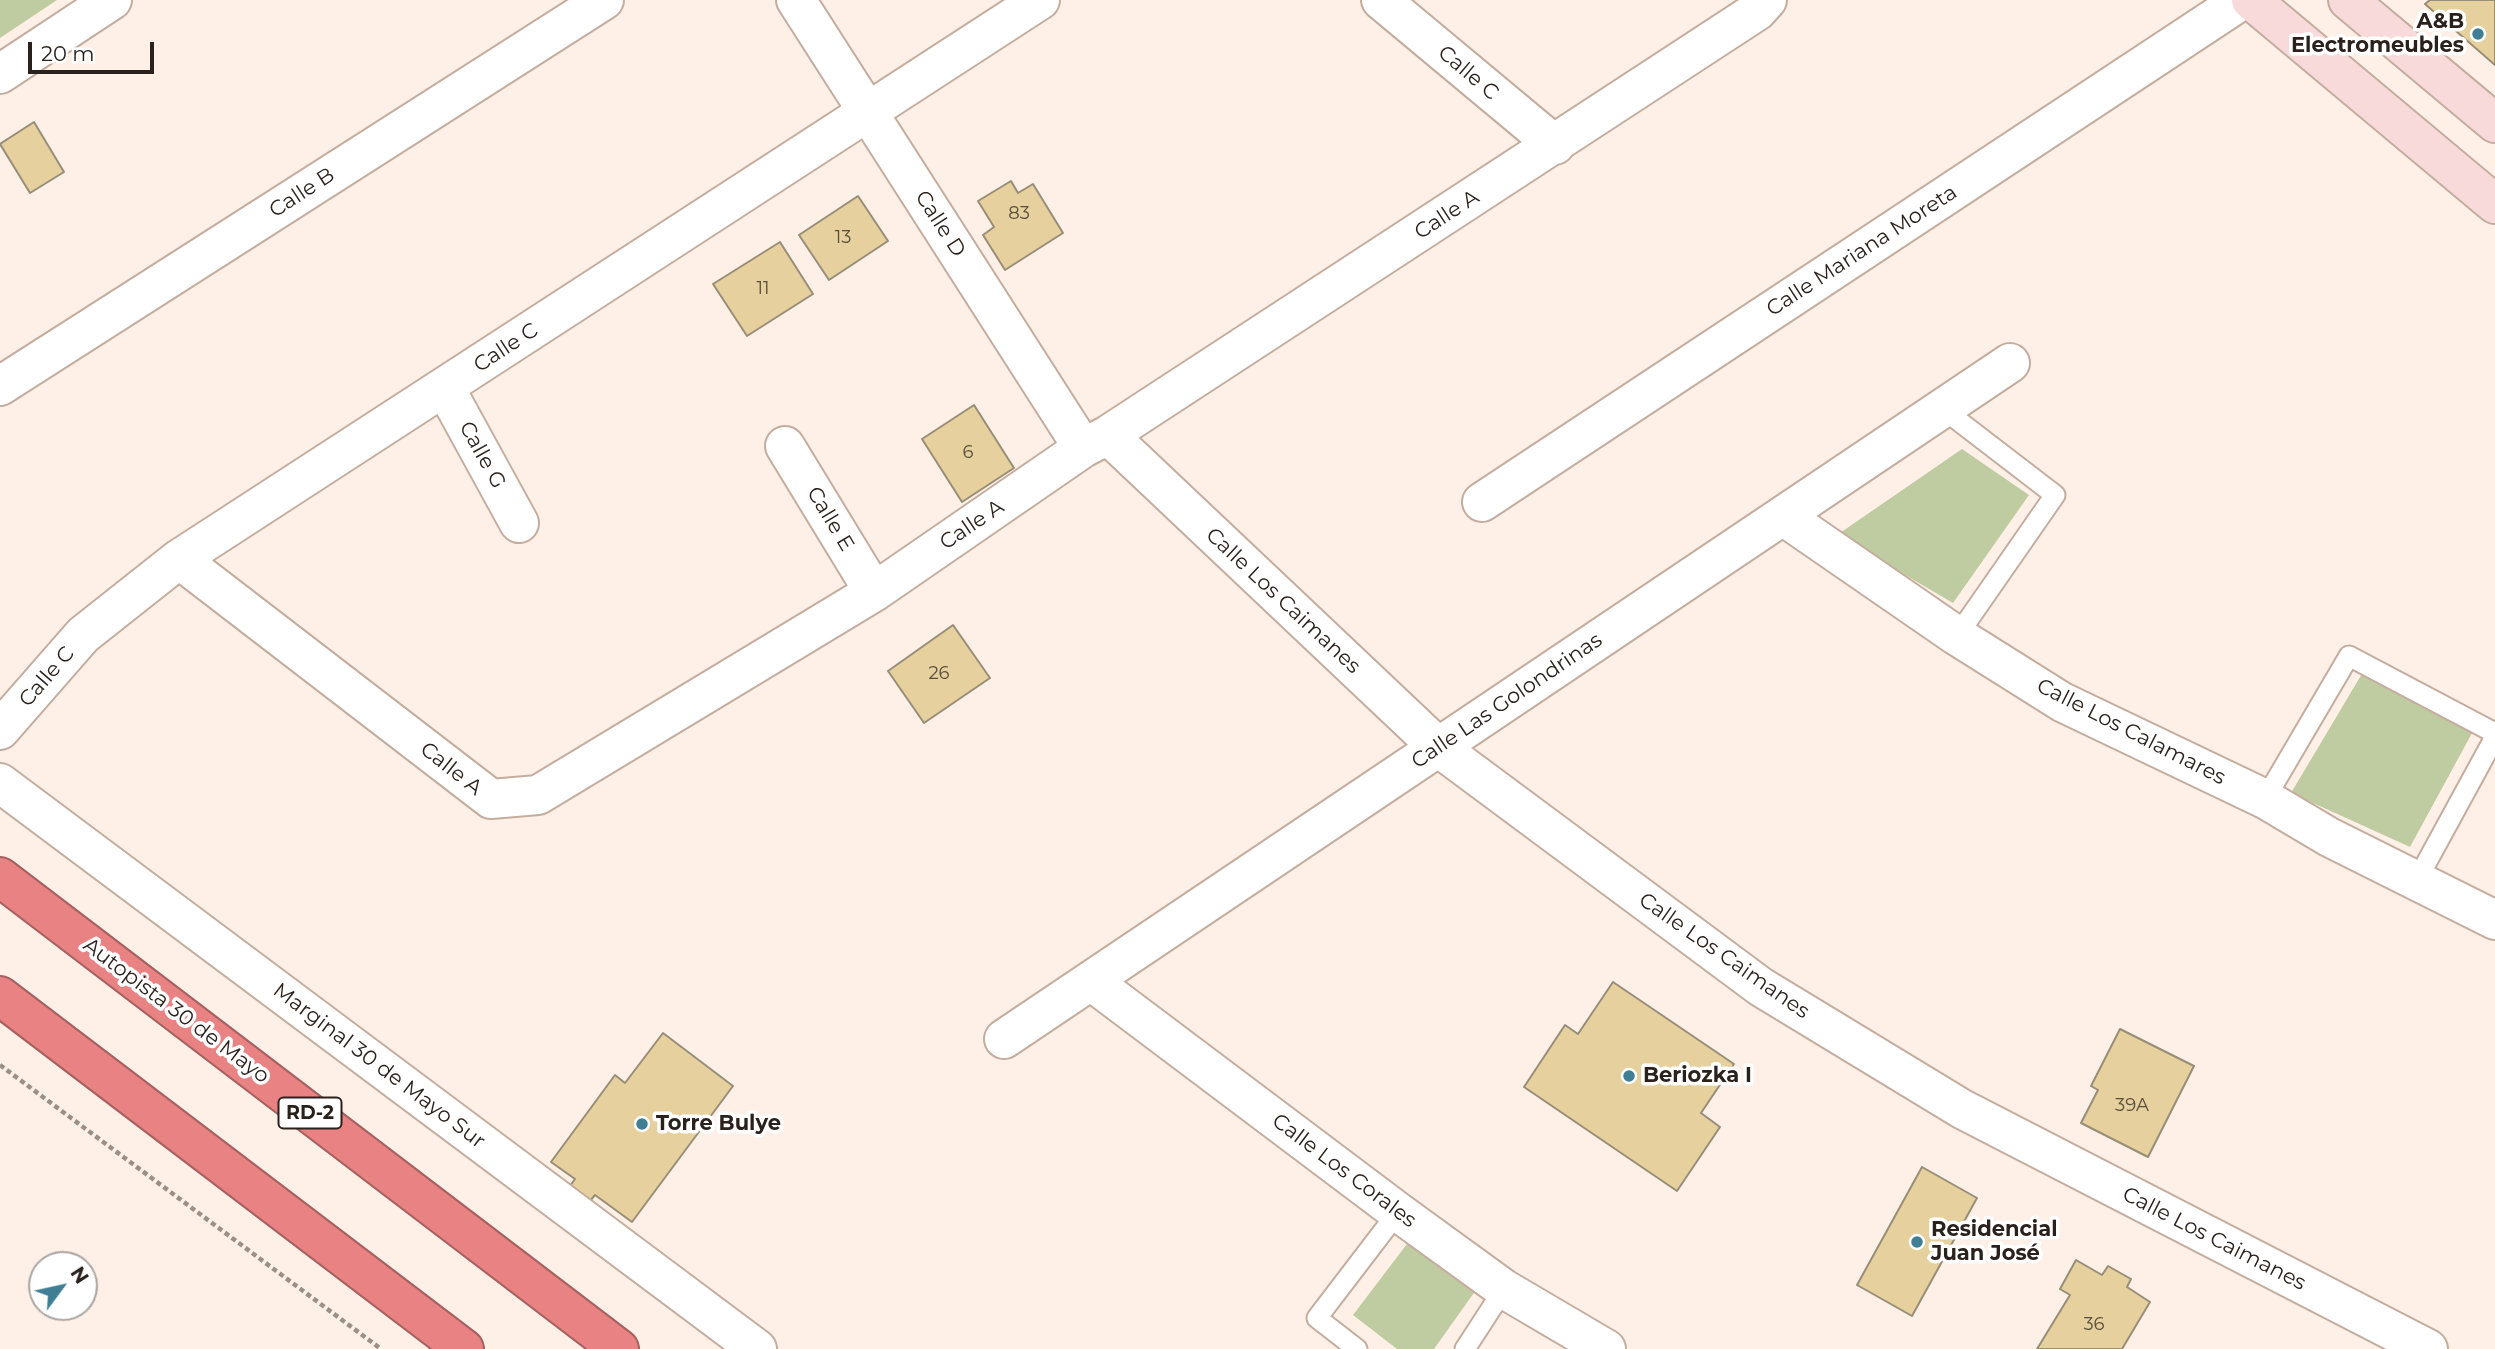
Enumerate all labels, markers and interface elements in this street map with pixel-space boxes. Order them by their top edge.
place label: A&B Electromeubles [2291,9,2464,59]
marker: A&B Electromeubles [2470,26,2486,42]
scale bar [32,28,158,72]
street label: Calle C [1433,40,1503,106]
text: 20 m [41,41,95,66]
street label: Calle B [265,163,339,223]
street label: Calle Mariana Moreta [1762,180,1962,322]
street label: Calle A [1410,185,1484,245]
street label: Calle D [909,186,971,262]
house number: 83 [1008,203,1030,225]
house number: 13 [835,227,851,249]
house number: 11 [757,278,769,300]
street label: Calle C [469,318,543,378]
street label: Calle G [453,417,511,493]
house number: 6 [963,442,973,464]
street label: Calle E [801,482,859,556]
street label: Calle A [935,495,1009,555]
street label: Calle Los Caimanes [1200,523,1366,679]
street label: Calle Las Golondrinas [1407,628,1607,774]
street label: Calle C [14,642,80,712]
house number: 26 [928,663,950,685]
street label: Calle Los Calamares [2032,673,2230,791]
street label: Calle A [415,737,487,801]
street label: Calle Los Caimanes [1634,888,1814,1024]
street label: Autopista 30 de Mayo [78,933,274,1089]
street label: Marginal 30 de Mayo Sur [268,978,490,1154]
place label: Beriozka I [1643,1063,1752,1089]
marker: Beriozka I [1621,1068,1637,1084]
house number: 39A [2115,1095,2149,1117]
road number: RD-2 [278,1098,342,1128]
street label: Calle Los Corales [1267,1109,1421,1233]
place label: Torre Bulye [656,1111,781,1137]
marker: Torre Bulye [634,1116,650,1132]
street label: Calle Los Caimanes [2118,1182,2310,1296]
place label: Residencial Juan José [1931,1217,2057,1267]
marker: Residencial Juan José [1909,1234,1925,1250]
north arrow [28,1251,98,1321]
text: N [66,1263,93,1288]
house number: 36 [2083,1314,2105,1336]

